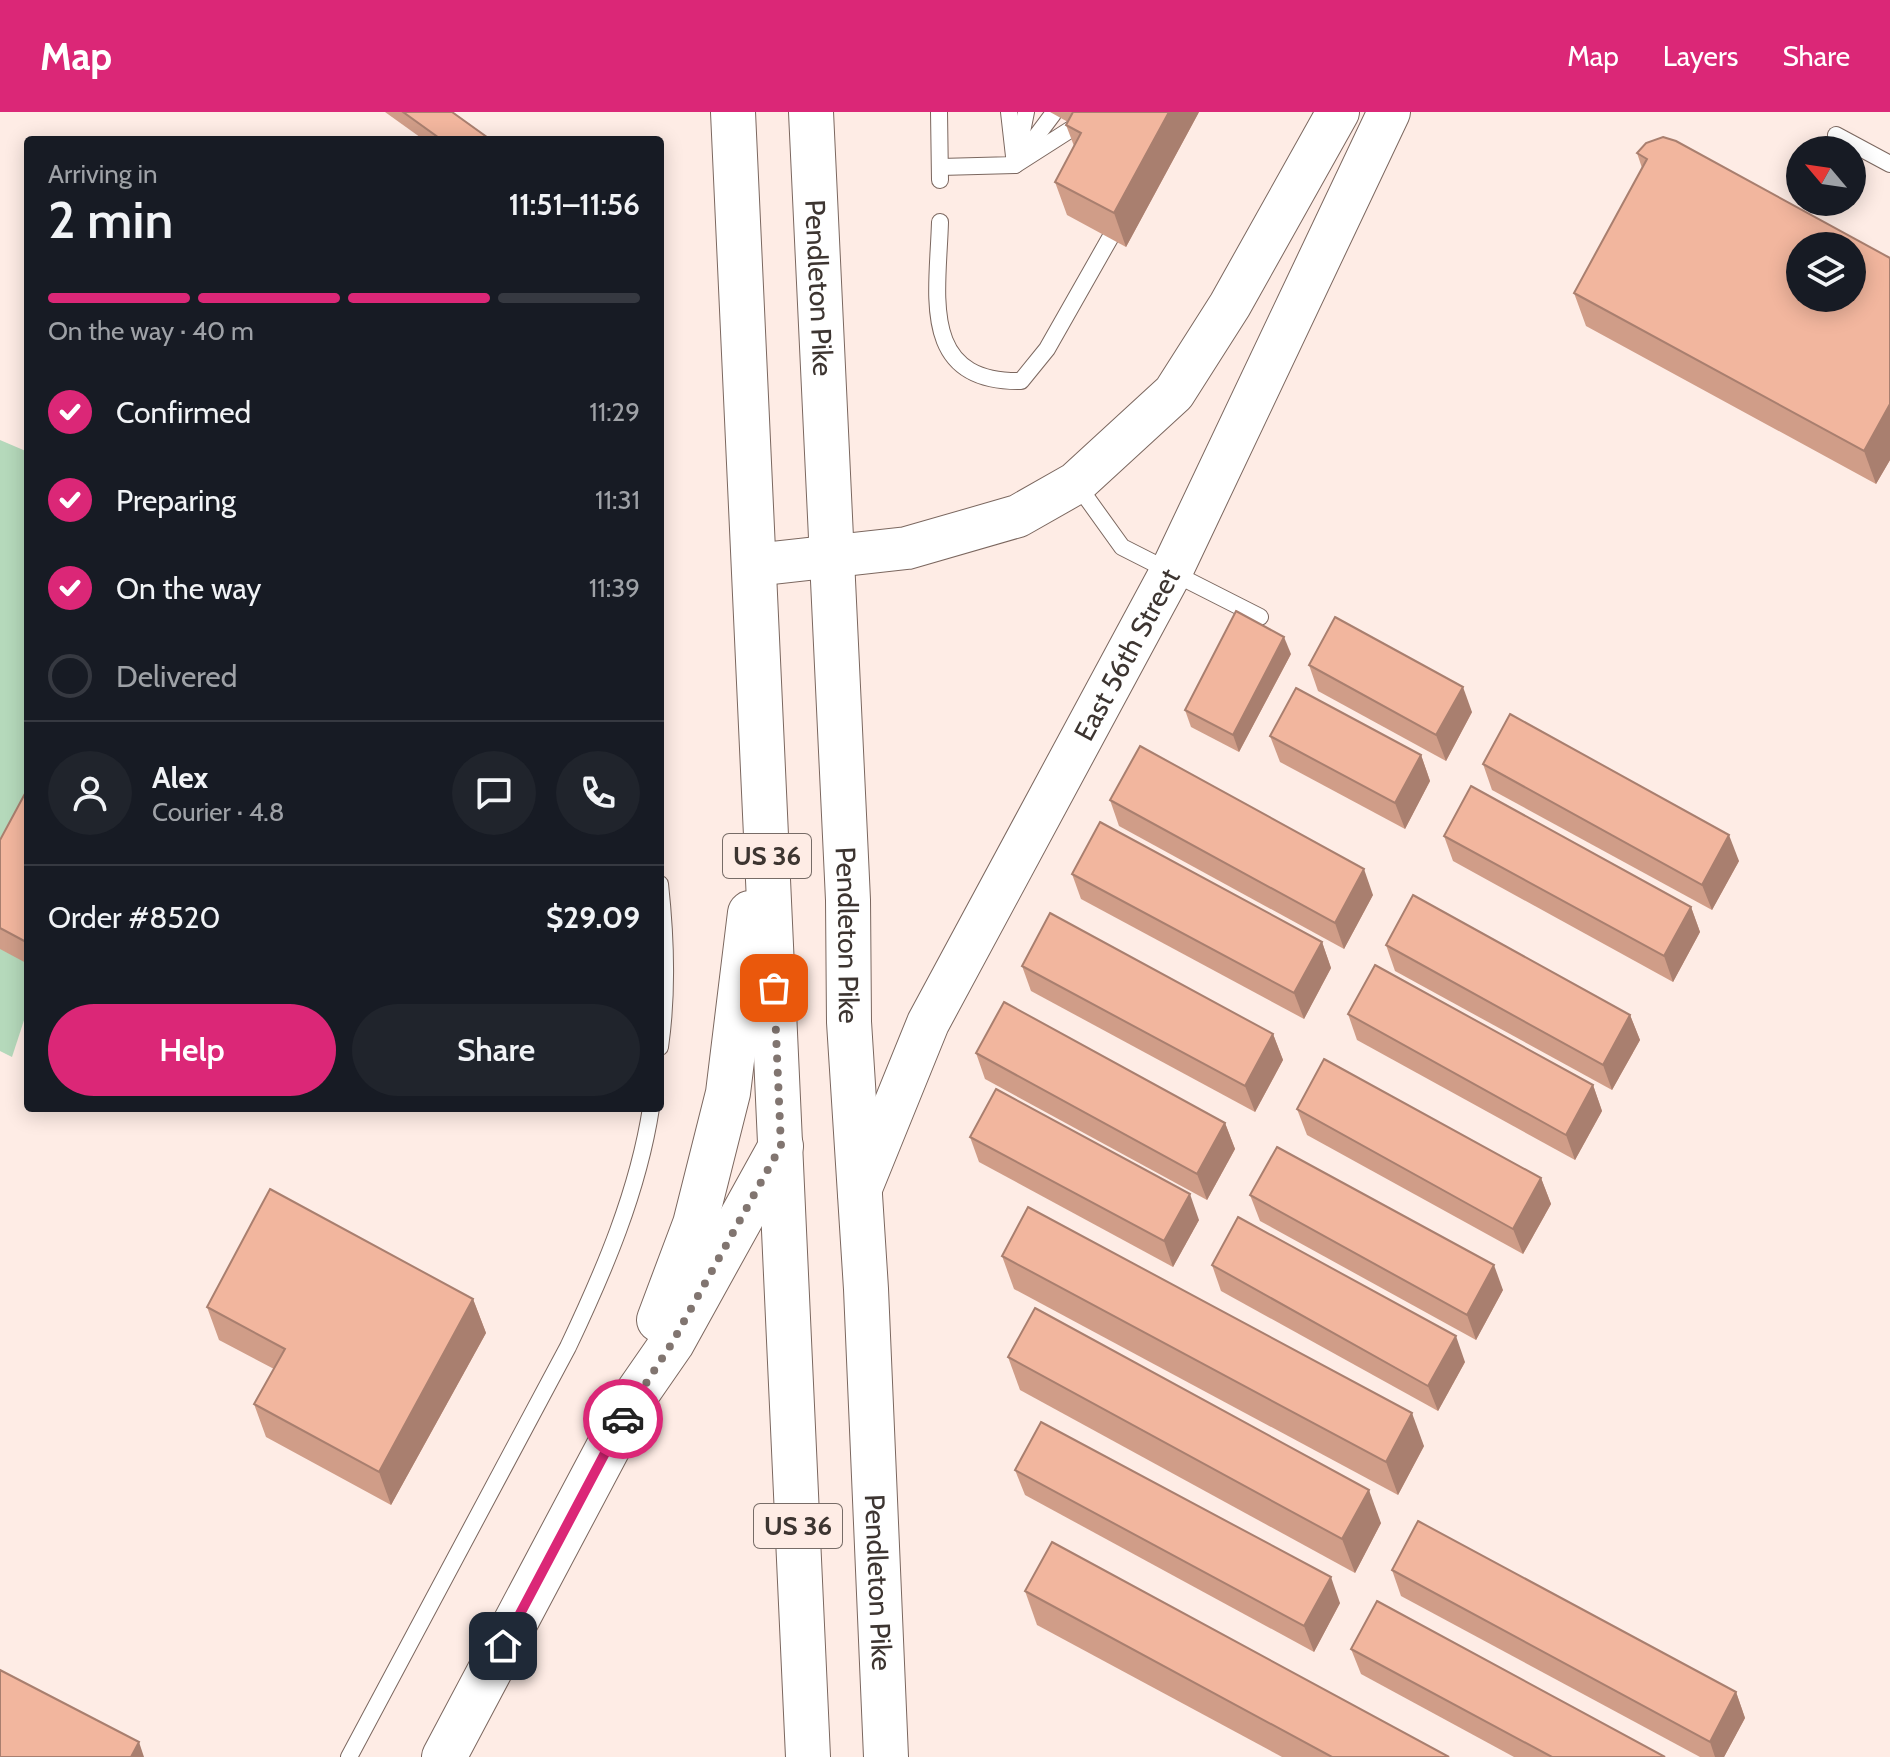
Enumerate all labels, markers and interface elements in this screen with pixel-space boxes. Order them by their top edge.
text: Map [40,33,112,80]
text: Map [1567,39,1619,73]
text: Layers [1663,39,1738,73]
text: Share [1782,39,1850,73]
north arrow [1786,136,1866,216]
map controls [1786,136,1866,312]
text: Arriving in [48,158,158,190]
text: 11:51–11:56 [509,186,640,223]
text: 2 min [48,188,173,251]
street label: Pendleton Pike [798,199,840,377]
button: layers [1786,232,1866,312]
text: On the way · 40 m [48,315,254,347]
icon: check [48,390,92,434]
text: Confirmed [116,394,251,431]
text: 11:29 [589,396,640,428]
icon: check [48,478,92,522]
text: Preparing [116,482,236,519]
text: 11:31 [595,484,640,516]
street label: East 56th Street [1066,563,1187,746]
icon: check [48,566,92,610]
text: On the way [116,570,261,607]
text: 11:39 [589,572,640,604]
text: Delivered [116,658,237,695]
button: person [48,751,132,835]
button: chat [452,751,536,835]
button: phone [556,751,640,835]
text: Alex [152,759,208,796]
text: Courier · 4.8 [152,796,285,828]
road number: US 36 [723,834,811,878]
street label: Pendleton Pike [829,846,866,1024]
text: Order #8520 [48,899,220,936]
text: $29.09 [546,899,640,936]
pin [740,954,808,1022]
icon: bag [752,966,796,1010]
button: Help [48,1004,336,1096]
button: Share [352,1004,640,1096]
courier [583,1379,663,1459]
icon: car [601,1397,645,1441]
street label: Pendleton Pike [858,1493,899,1671]
road number: US 36 [754,1504,842,1548]
pin [469,1612,537,1680]
icon: home [481,1624,525,1668]

